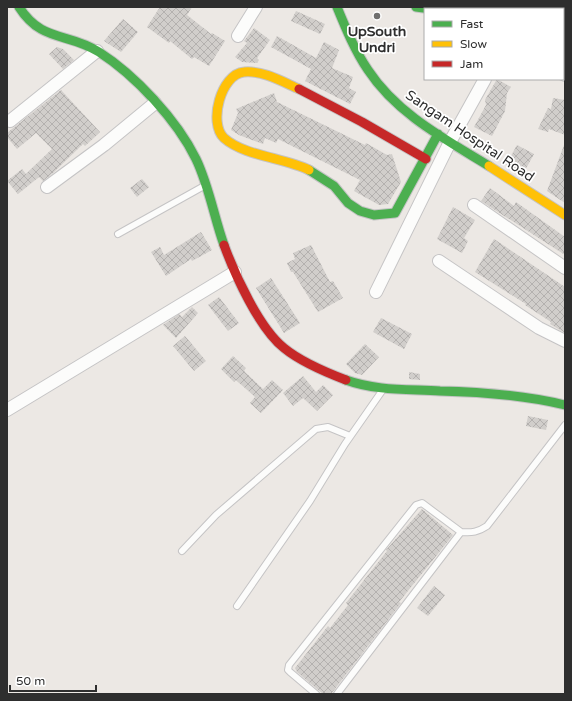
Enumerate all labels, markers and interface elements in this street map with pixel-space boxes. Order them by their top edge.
legend [424,8,564,80]
marker: UpSouth Undri [372,11,382,21]
text: Fast [460,17,484,31]
place label: UpSouth Undri [348,23,406,56]
text: Slow [460,37,487,51]
text: Jam [460,57,483,71]
street label: Sangam Hospital Road [402,87,538,185]
scale bar [10,667,96,693]
text: 50 m [16,674,45,688]

